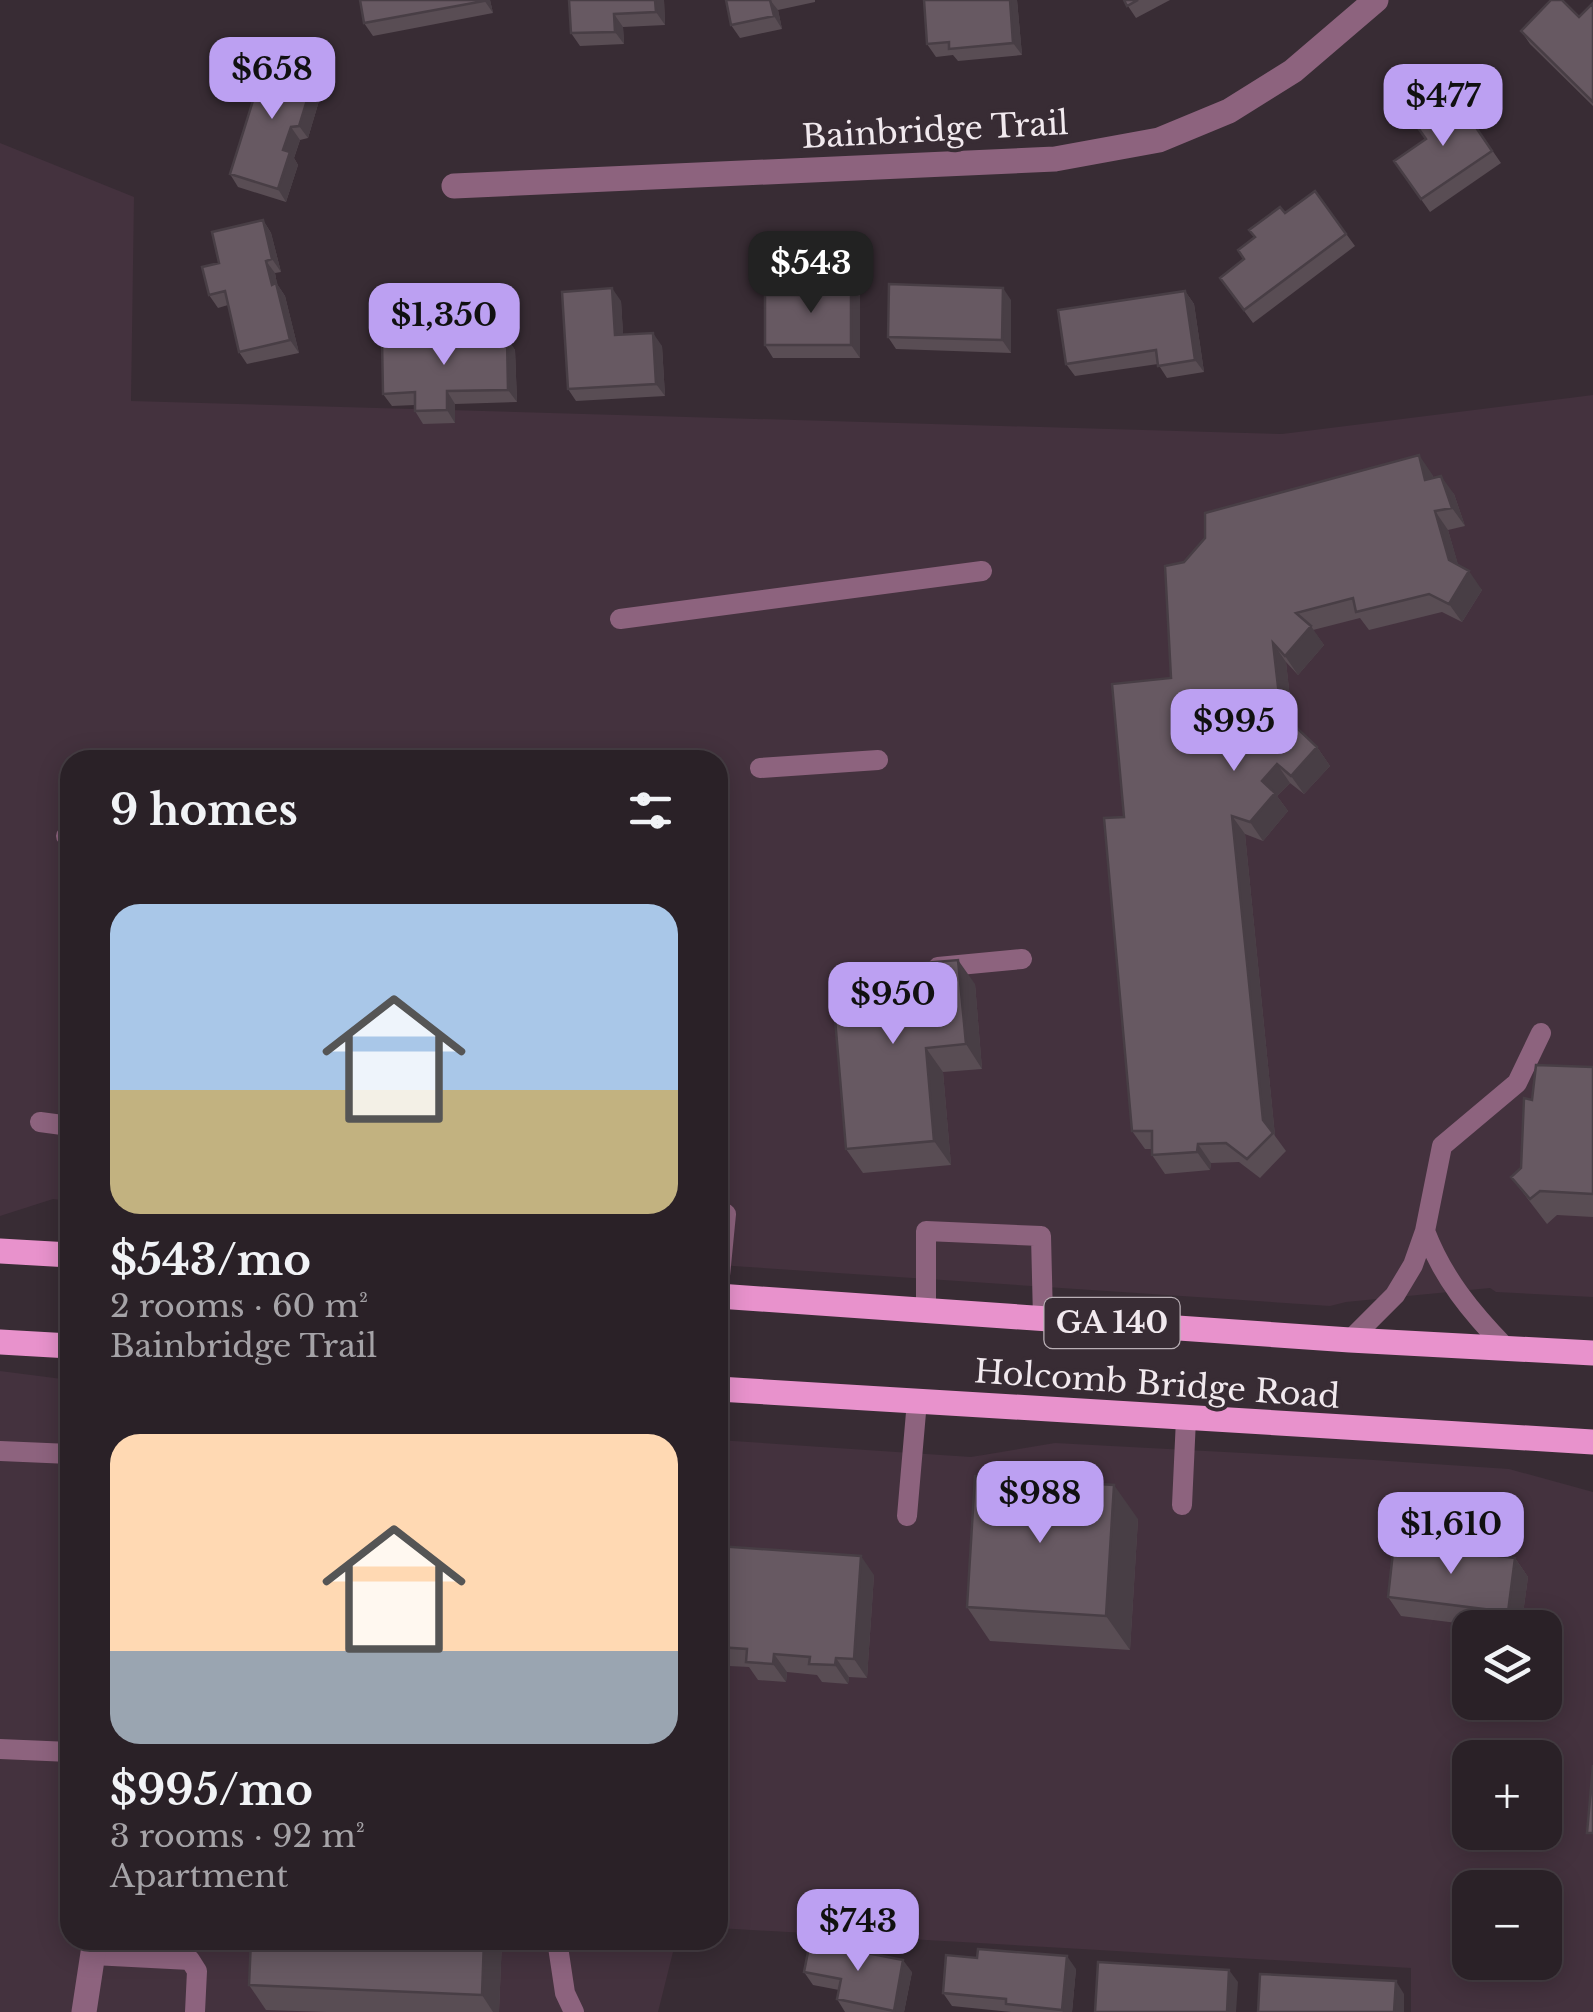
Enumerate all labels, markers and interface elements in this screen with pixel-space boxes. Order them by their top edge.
pin: $658 [213,37,331,122]
text: $658 [231,49,313,89]
pin: $477 [1384,64,1502,149]
text: $477 [1406,76,1480,116]
street label: Bainbridge Trail [801,103,1069,157]
pin: $543 [752,231,870,316]
text: $543 [770,243,852,283]
pin: $1,350 [363,283,525,368]
text: $1,350 [391,295,497,335]
pin: $995 [1175,689,1293,774]
text: $995 [1193,701,1275,741]
icon: filters [623,783,678,838]
text: 9 homes [110,784,298,836]
pin: $950 [834,962,952,1047]
icon: home [304,969,484,1149]
text: $950 [850,974,936,1014]
text: $543/mo [110,1234,311,1286]
text: 2 rooms · 60 m² [110,1286,368,1326]
road number: GA 140 [1044,1298,1180,1348]
text: Bainbridge Trail [110,1326,377,1366]
street label: Holcomb Bridge Road [973,1351,1341,1417]
pin: $988 [981,1461,1099,1546]
text: $988 [999,1473,1081,1513]
pin: $1,610 [1370,1492,1532,1577]
icon: home [304,1499,484,1679]
text: $1,610 [1400,1504,1502,1544]
map controls [1452,1610,1562,1980]
button: layers [1452,1610,1562,1720]
button: + [1452,1740,1562,1850]
text: $995/mo [110,1764,313,1816]
text: 3 rooms · 92 m² [110,1816,365,1856]
text: Apartment [110,1856,288,1896]
button: − [1452,1870,1562,1980]
pin: $743 [799,1889,917,1974]
text: $743 [819,1901,897,1941]

